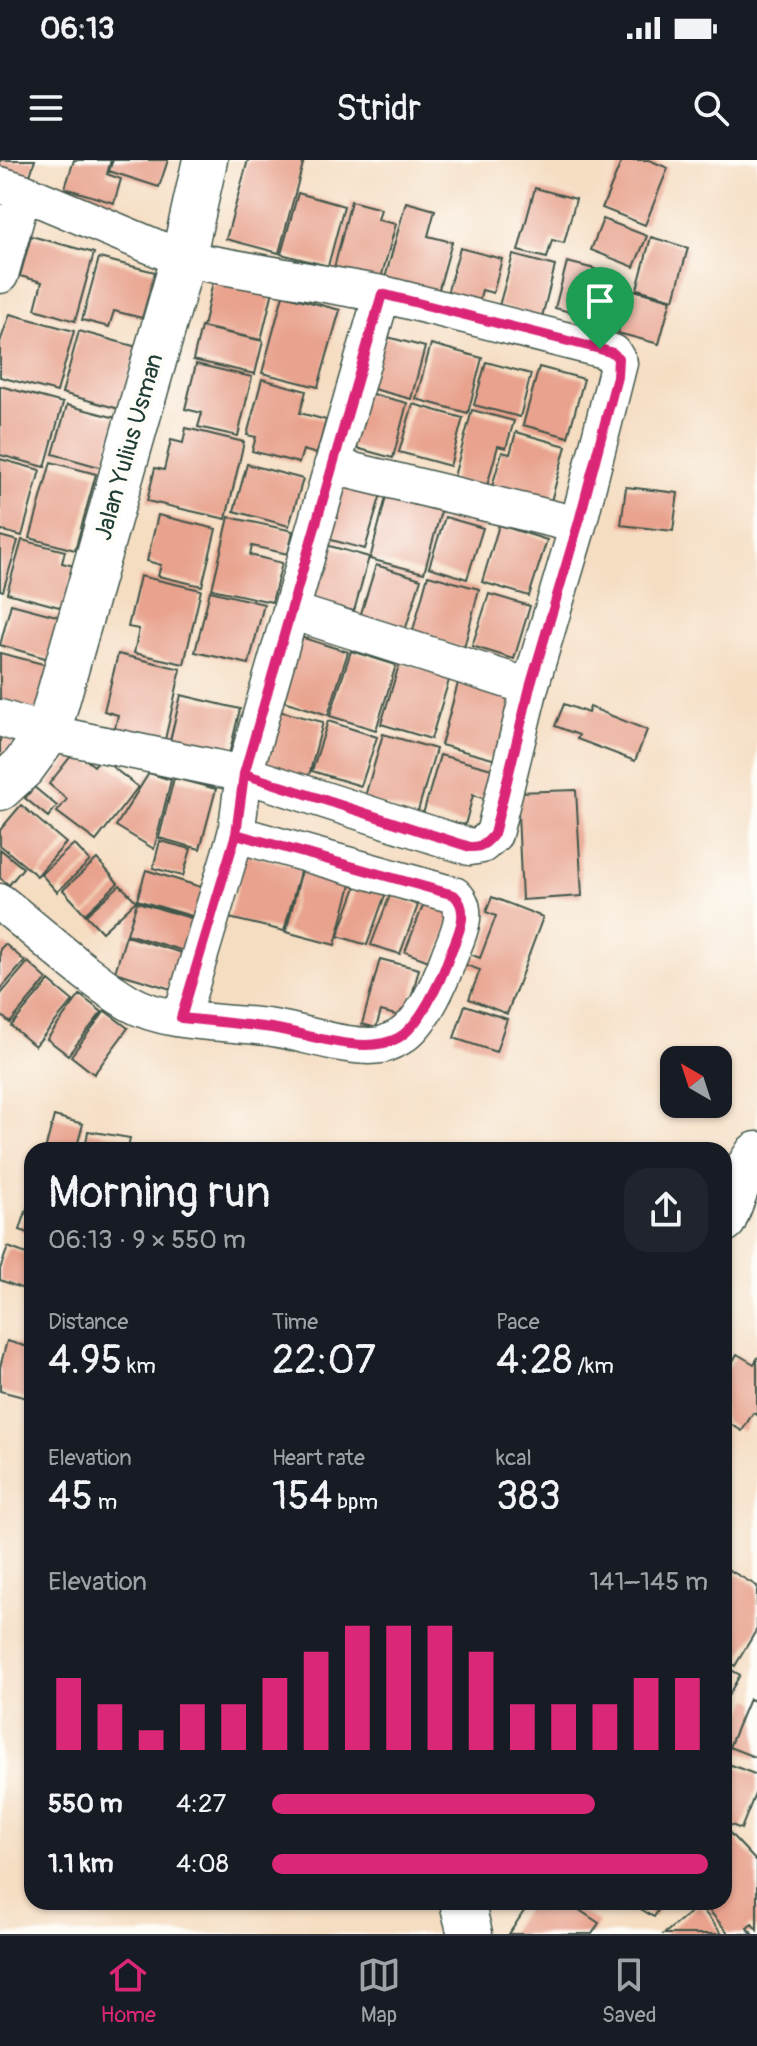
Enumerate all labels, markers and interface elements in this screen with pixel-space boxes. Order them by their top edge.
text: 06:13 [40,10,114,47]
icon: menu [24,86,68,130]
text: Stridr [336,86,421,131]
icon: search [689,86,733,130]
pin [566,267,634,349]
icon: arrive [578,279,622,323]
street label: Jalan Yulius Usman [88,350,170,544]
north arrow [660,1046,732,1118]
map controls [660,1046,732,1118]
text: Morning run [48,1166,271,1221]
button: share [624,1168,708,1252]
text: 06:13 · 9 × 550 m [48,1224,246,1256]
text: Distance [48,1308,128,1336]
text: Time [272,1308,318,1336]
text: Pace [496,1308,540,1336]
text: 4.95 [48,1336,122,1385]
text: 22:07 [272,1336,376,1385]
text: 4:28 [496,1336,572,1385]
text: km [122,1352,156,1380]
text: /km [572,1352,614,1380]
text: Elevation [48,1444,132,1472]
text: Heart rate [272,1444,365,1472]
text: kcal [496,1444,532,1472]
text: 45 [48,1472,93,1521]
text: 154 [272,1472,333,1521]
text: 383 [496,1472,561,1521]
text: m [93,1488,117,1516]
text: bpm [333,1488,378,1516]
text: Elevation [48,1566,147,1598]
text: 141–145 m [589,1566,708,1598]
text: 550 m [48,1788,123,1820]
text: 4:27 [176,1788,226,1820]
text: 1.1 km [48,1848,114,1880]
text: 4:08 [176,1848,229,1880]
tab: Home [100,1953,156,2029]
tab: Map [357,1953,401,2029]
tab: Saved [602,1953,656,2029]

